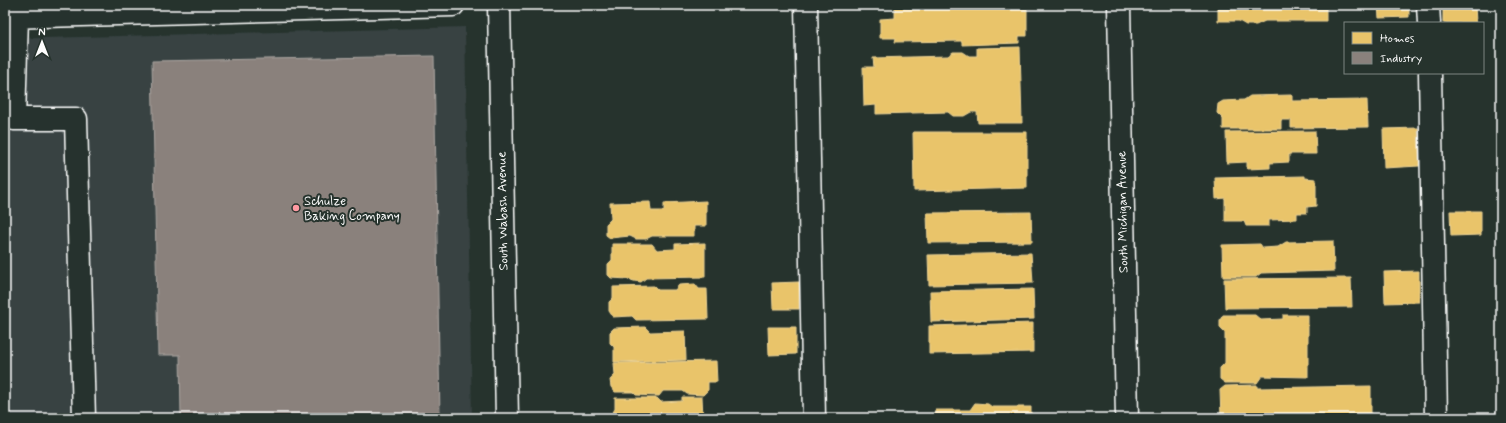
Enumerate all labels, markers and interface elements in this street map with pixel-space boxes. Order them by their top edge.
north arrow [22,22,62,62]
legend [1344,22,1484,74]
text: N [38,26,46,40]
text: Homes [1380,31,1415,47]
text: Industry [1380,51,1422,67]
street label: South Wabash Avenue [493,151,513,271]
street label: South Michigan Avenue [1113,151,1133,273]
place label: Schulze Baking Company [304,193,400,225]
marker: Schulze Baking Company [291,203,301,213]

